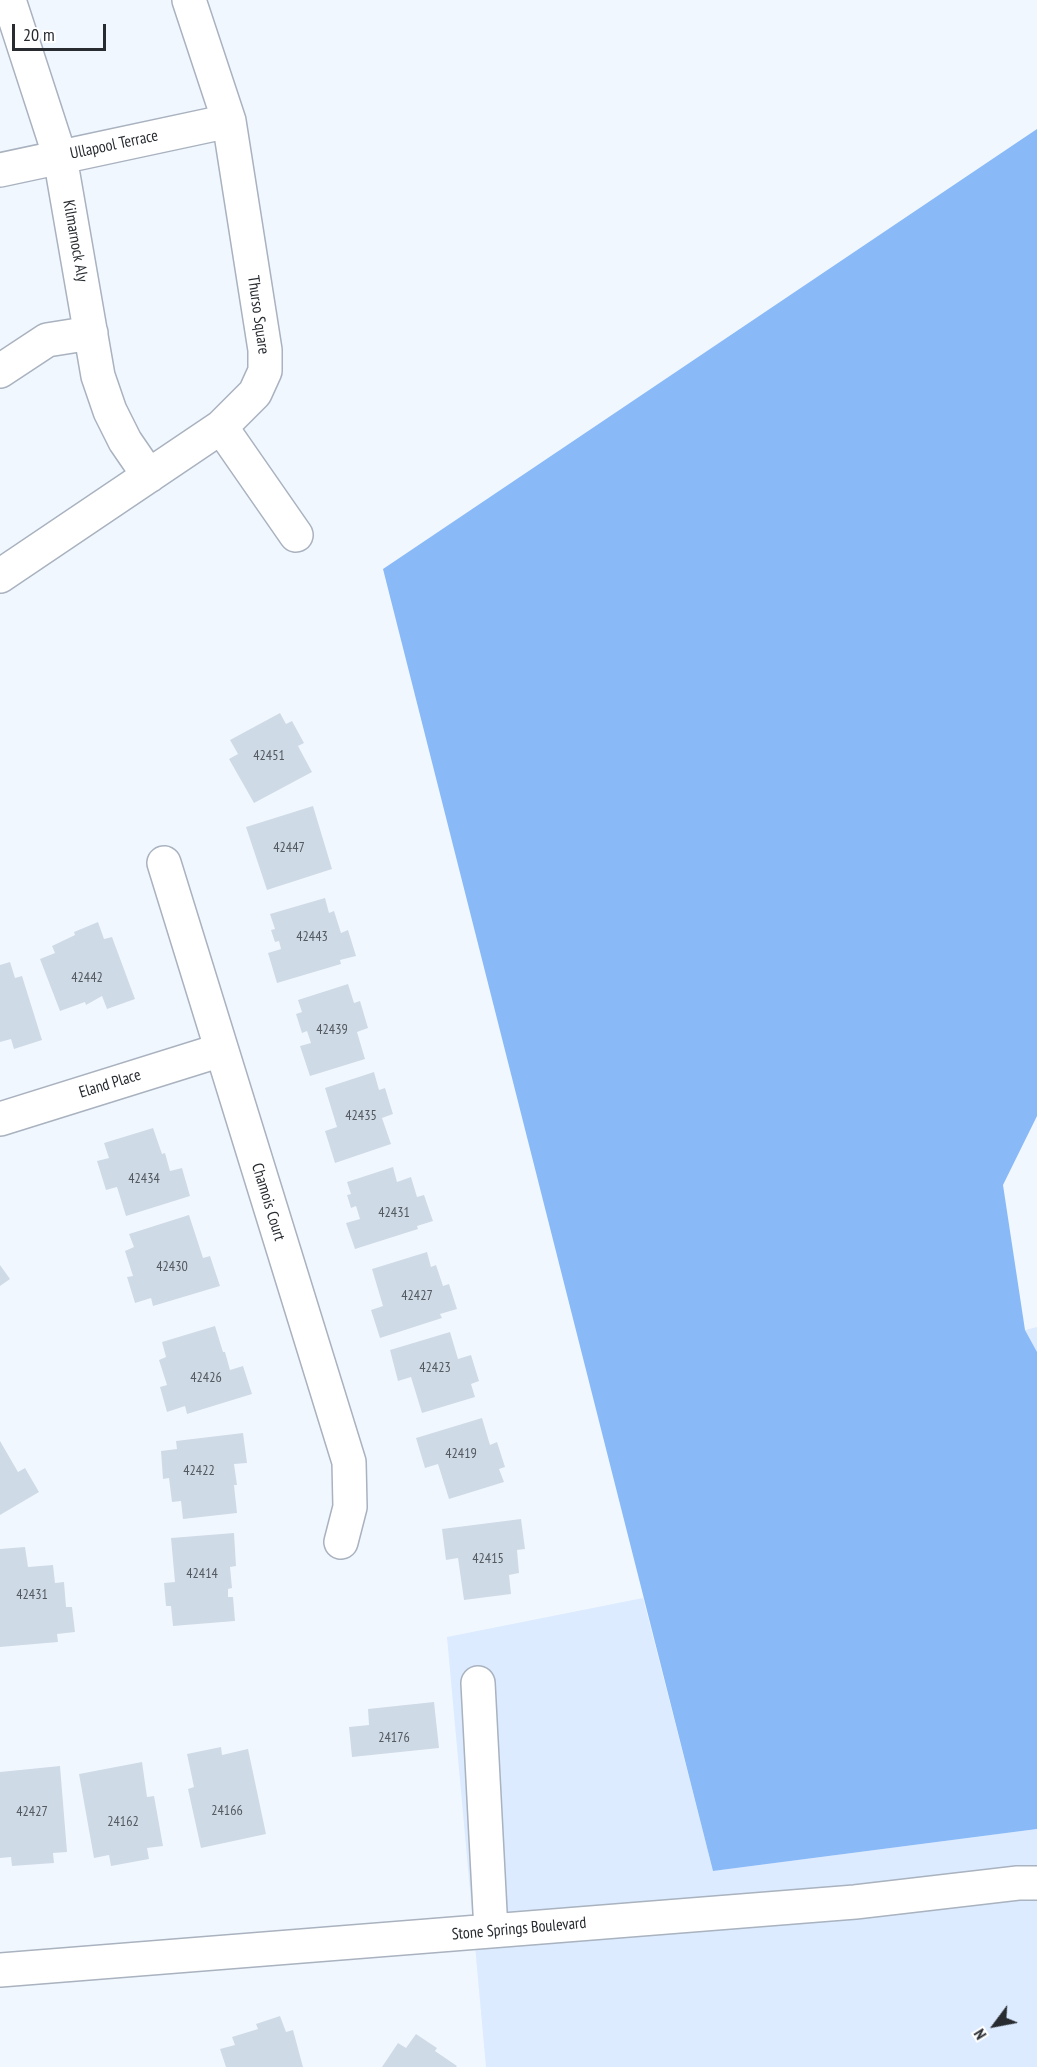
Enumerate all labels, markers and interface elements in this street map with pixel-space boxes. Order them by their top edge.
scale bar [15,12,110,50]
text: 20 m [23,23,55,46]
street label: Ullapool Terrace [68,126,160,164]
street label: Kilmarnock Aly [58,199,92,283]
street label: Thurso Square [243,274,273,356]
house number: 42451 [253,748,285,764]
house number: 42447 [273,840,305,856]
house number: 42443 [296,929,328,945]
house number: 42442 [71,970,103,986]
house number: 42439 [316,1022,348,1038]
street label: Eland Place [77,1066,143,1102]
house number: 42435 [345,1108,377,1124]
street label: Chamois Court [247,1161,289,1243]
house number: 42434 [128,1171,160,1187]
house number: 42431 [378,1205,410,1221]
house number: 42430 [156,1259,188,1275]
house number: 42427 [401,1288,433,1304]
house number: 42423 [419,1360,451,1376]
house number: 42426 [190,1370,222,1386]
house number: 42419 [445,1446,477,1462]
house number: 42422 [183,1463,215,1479]
house number: 42415 [472,1551,504,1567]
house number: 42414 [186,1566,218,1582]
house number: 42431 [16,1587,48,1603]
house number: 24176 [378,1730,410,1746]
house number: 24166 [211,1803,243,1819]
house number: 42427 [16,1804,48,1820]
house number: 24162 [107,1814,139,1830]
street label: Stone Springs Boulevard [451,1914,587,1944]
north arrow [965,1995,1025,2055]
text: N [969,2026,991,2044]

